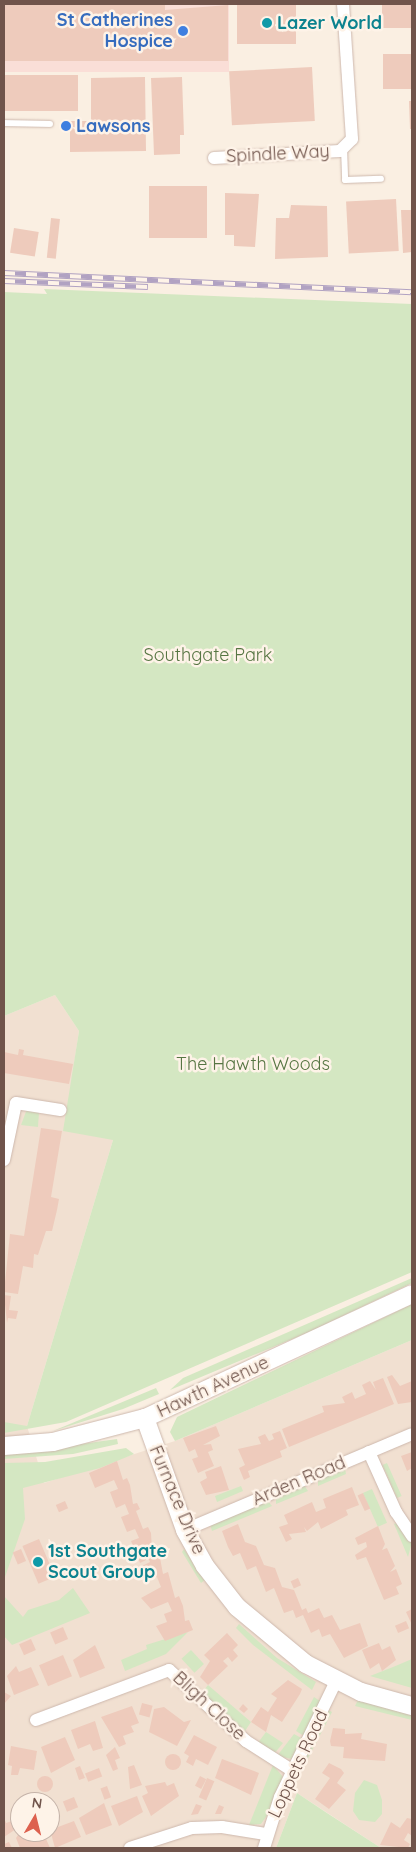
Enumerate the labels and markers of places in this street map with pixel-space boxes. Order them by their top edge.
place label: St Catherines Hospice [57,10,173,52]
place label: Lazer World [277,12,382,34]
marker: Lazer World [261,17,273,29]
marker: St Catherines Hospice [177,25,189,37]
place label: Lawsons [76,115,150,137]
marker: Lawsons [60,120,72,132]
place label: 1st Southgate Scout Group [48,1541,167,1584]
marker: 1st Southgate Scout Group [32,1556,44,1568]

